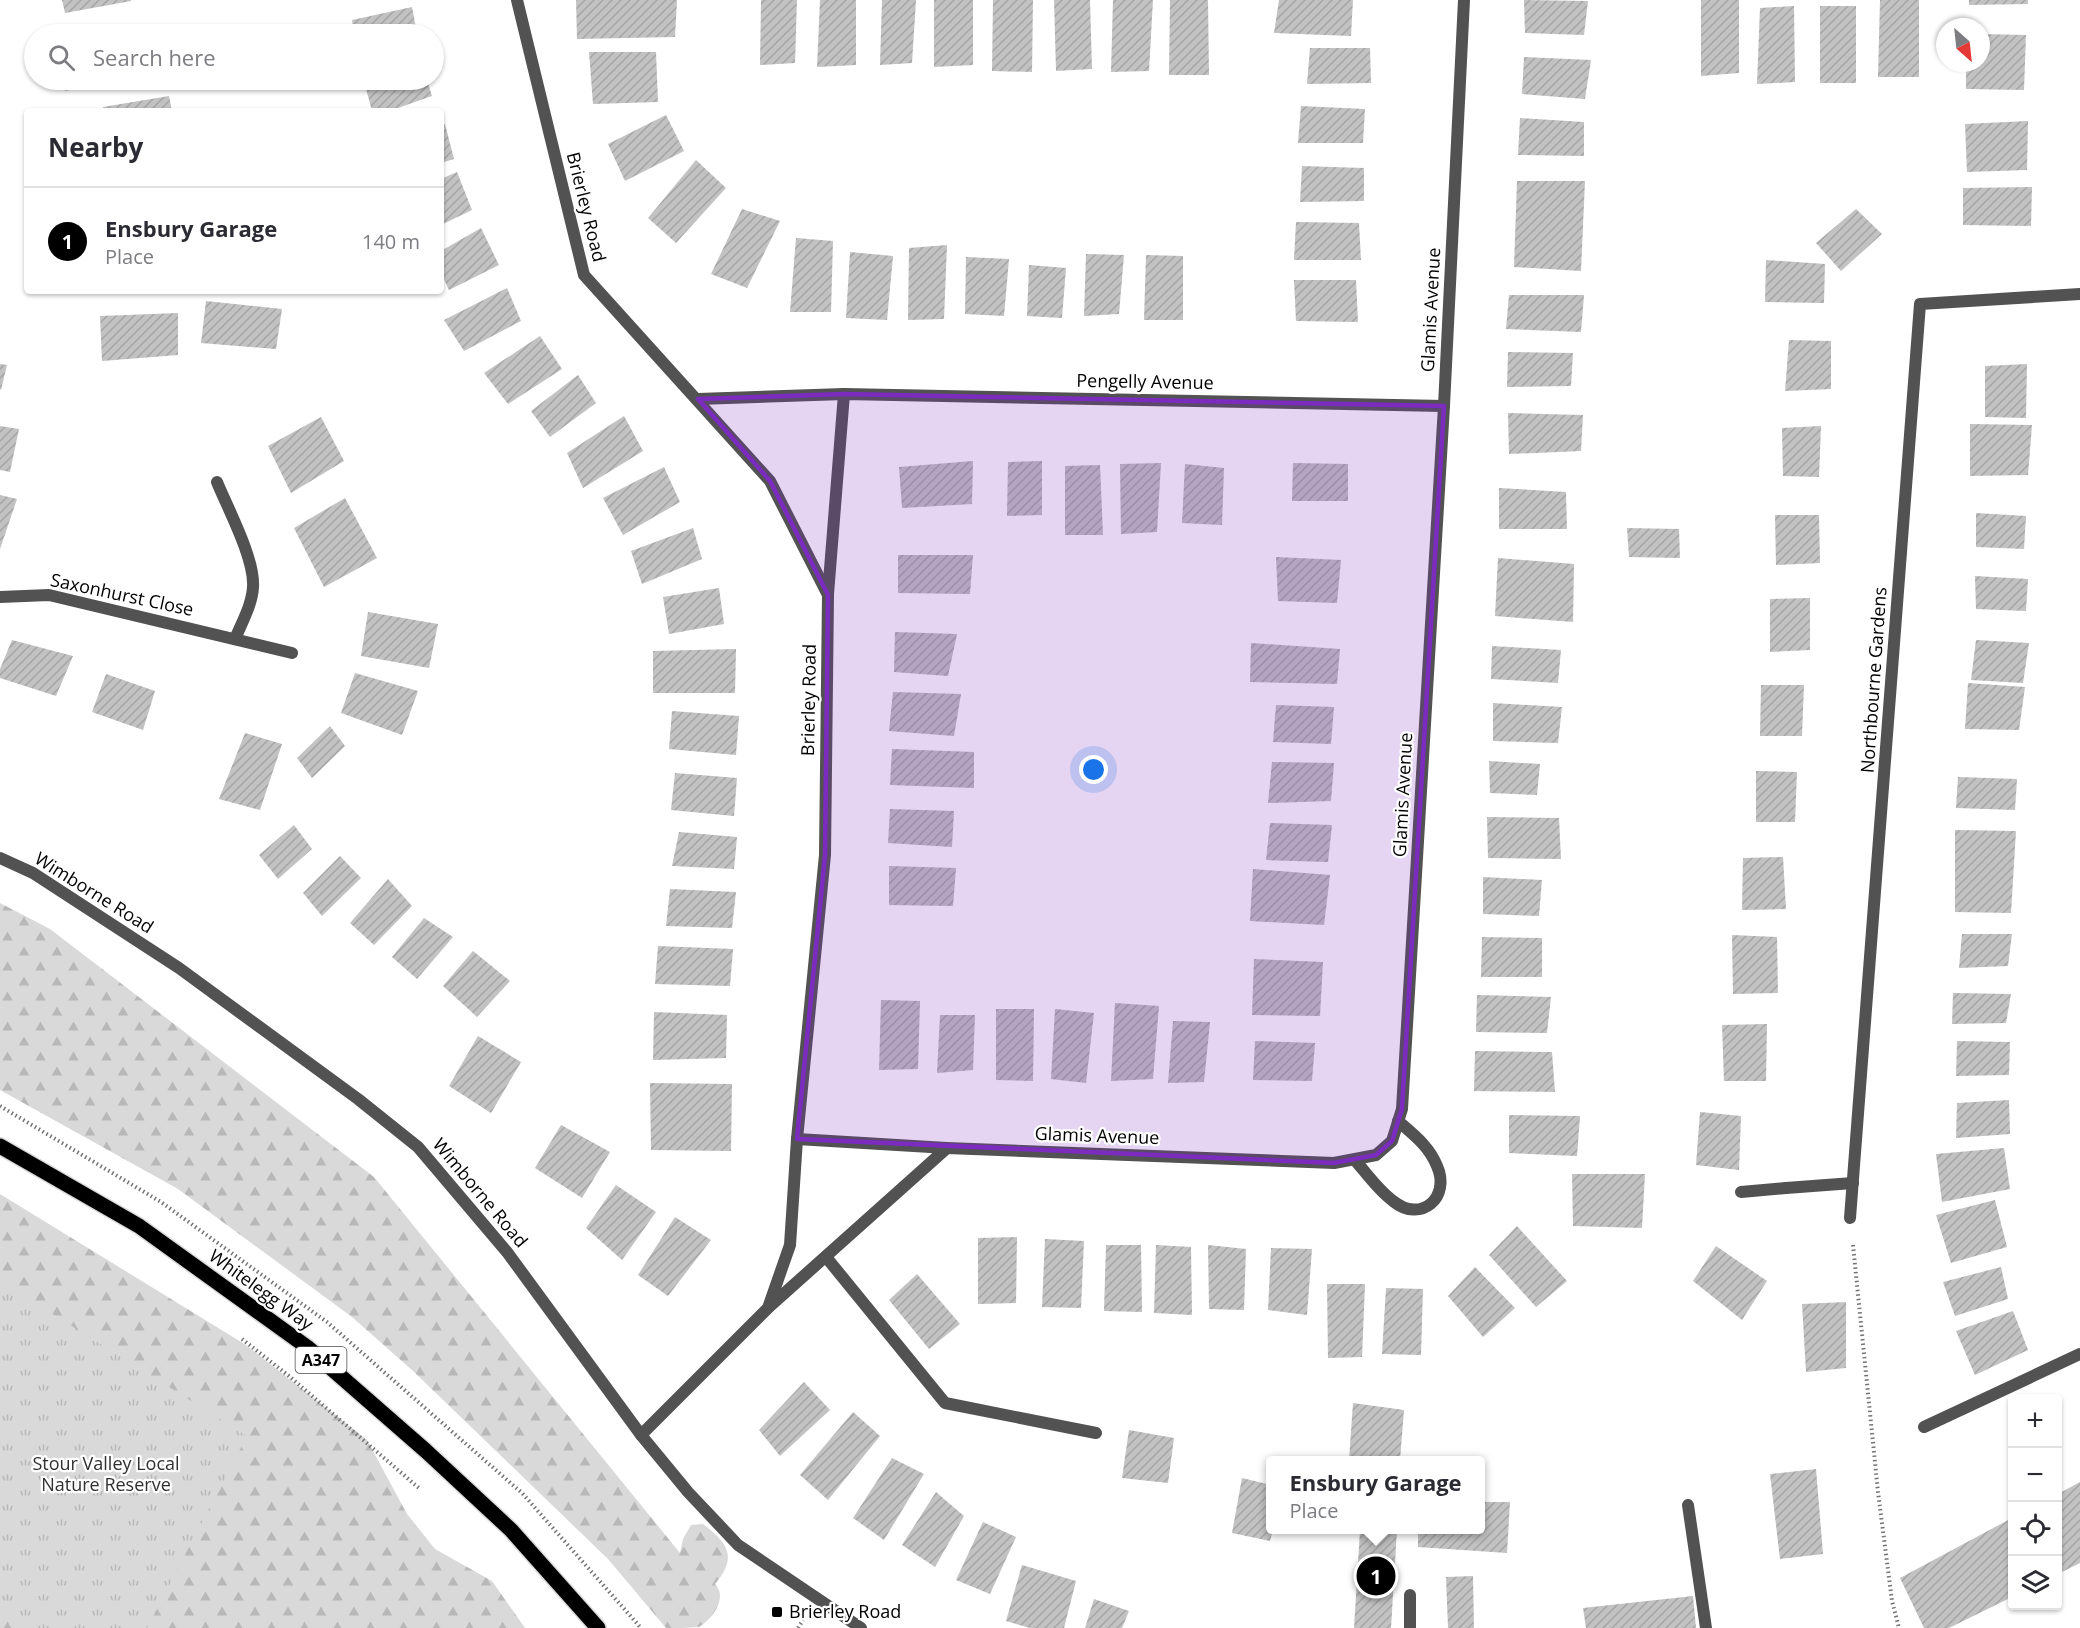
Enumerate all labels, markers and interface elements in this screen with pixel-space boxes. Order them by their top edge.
north arrow [1936,18,1990,72]
search box [24,24,444,90]
icon: search [45,41,78,74]
text: Search here [93,42,216,72]
text: Nearby [48,129,143,165]
street label: Brierley Road [562,149,612,264]
text: Ensbury Garage [105,213,277,243]
text: 1 [62,228,73,255]
text: 140 m [362,228,420,255]
text: Place [105,243,154,270]
street label: Glamis Avenue [1415,247,1445,373]
street label: Pengelly Avenue [1076,368,1214,394]
street label: Saxonhurst Close [48,567,196,621]
street label: Northbourne Gardens [1855,586,1891,774]
street label: Brierley Road [795,644,821,756]
street label: Glamis Avenue [1387,732,1417,858]
your location [1079,755,1108,784]
street label: Wimborne Road [31,846,158,938]
street label: Glamis Avenue [1034,1121,1160,1149]
street label: Wimborne Road [428,1133,534,1252]
street label: Whitelegg Way [205,1243,319,1336]
road number: A347 [296,1347,346,1373]
map controls [2008,1394,2062,1610]
button: + [2008,1394,2062,1448]
button: − [2008,1448,2062,1502]
park label: Stour Valley Local Nature Reserve [32,1451,180,1496]
popup [1266,1456,1485,1534]
text: Ensbury Garage [1289,1467,1462,1497]
text: Place [1289,1497,1338,1524]
button: locate [2008,1502,2062,1556]
pin: 1 [1356,1554,1396,1598]
button: layers [2008,1556,2062,1610]
place label: Brierley Road [789,1599,901,1623]
marker: Brierley Road [770,1605,784,1619]

